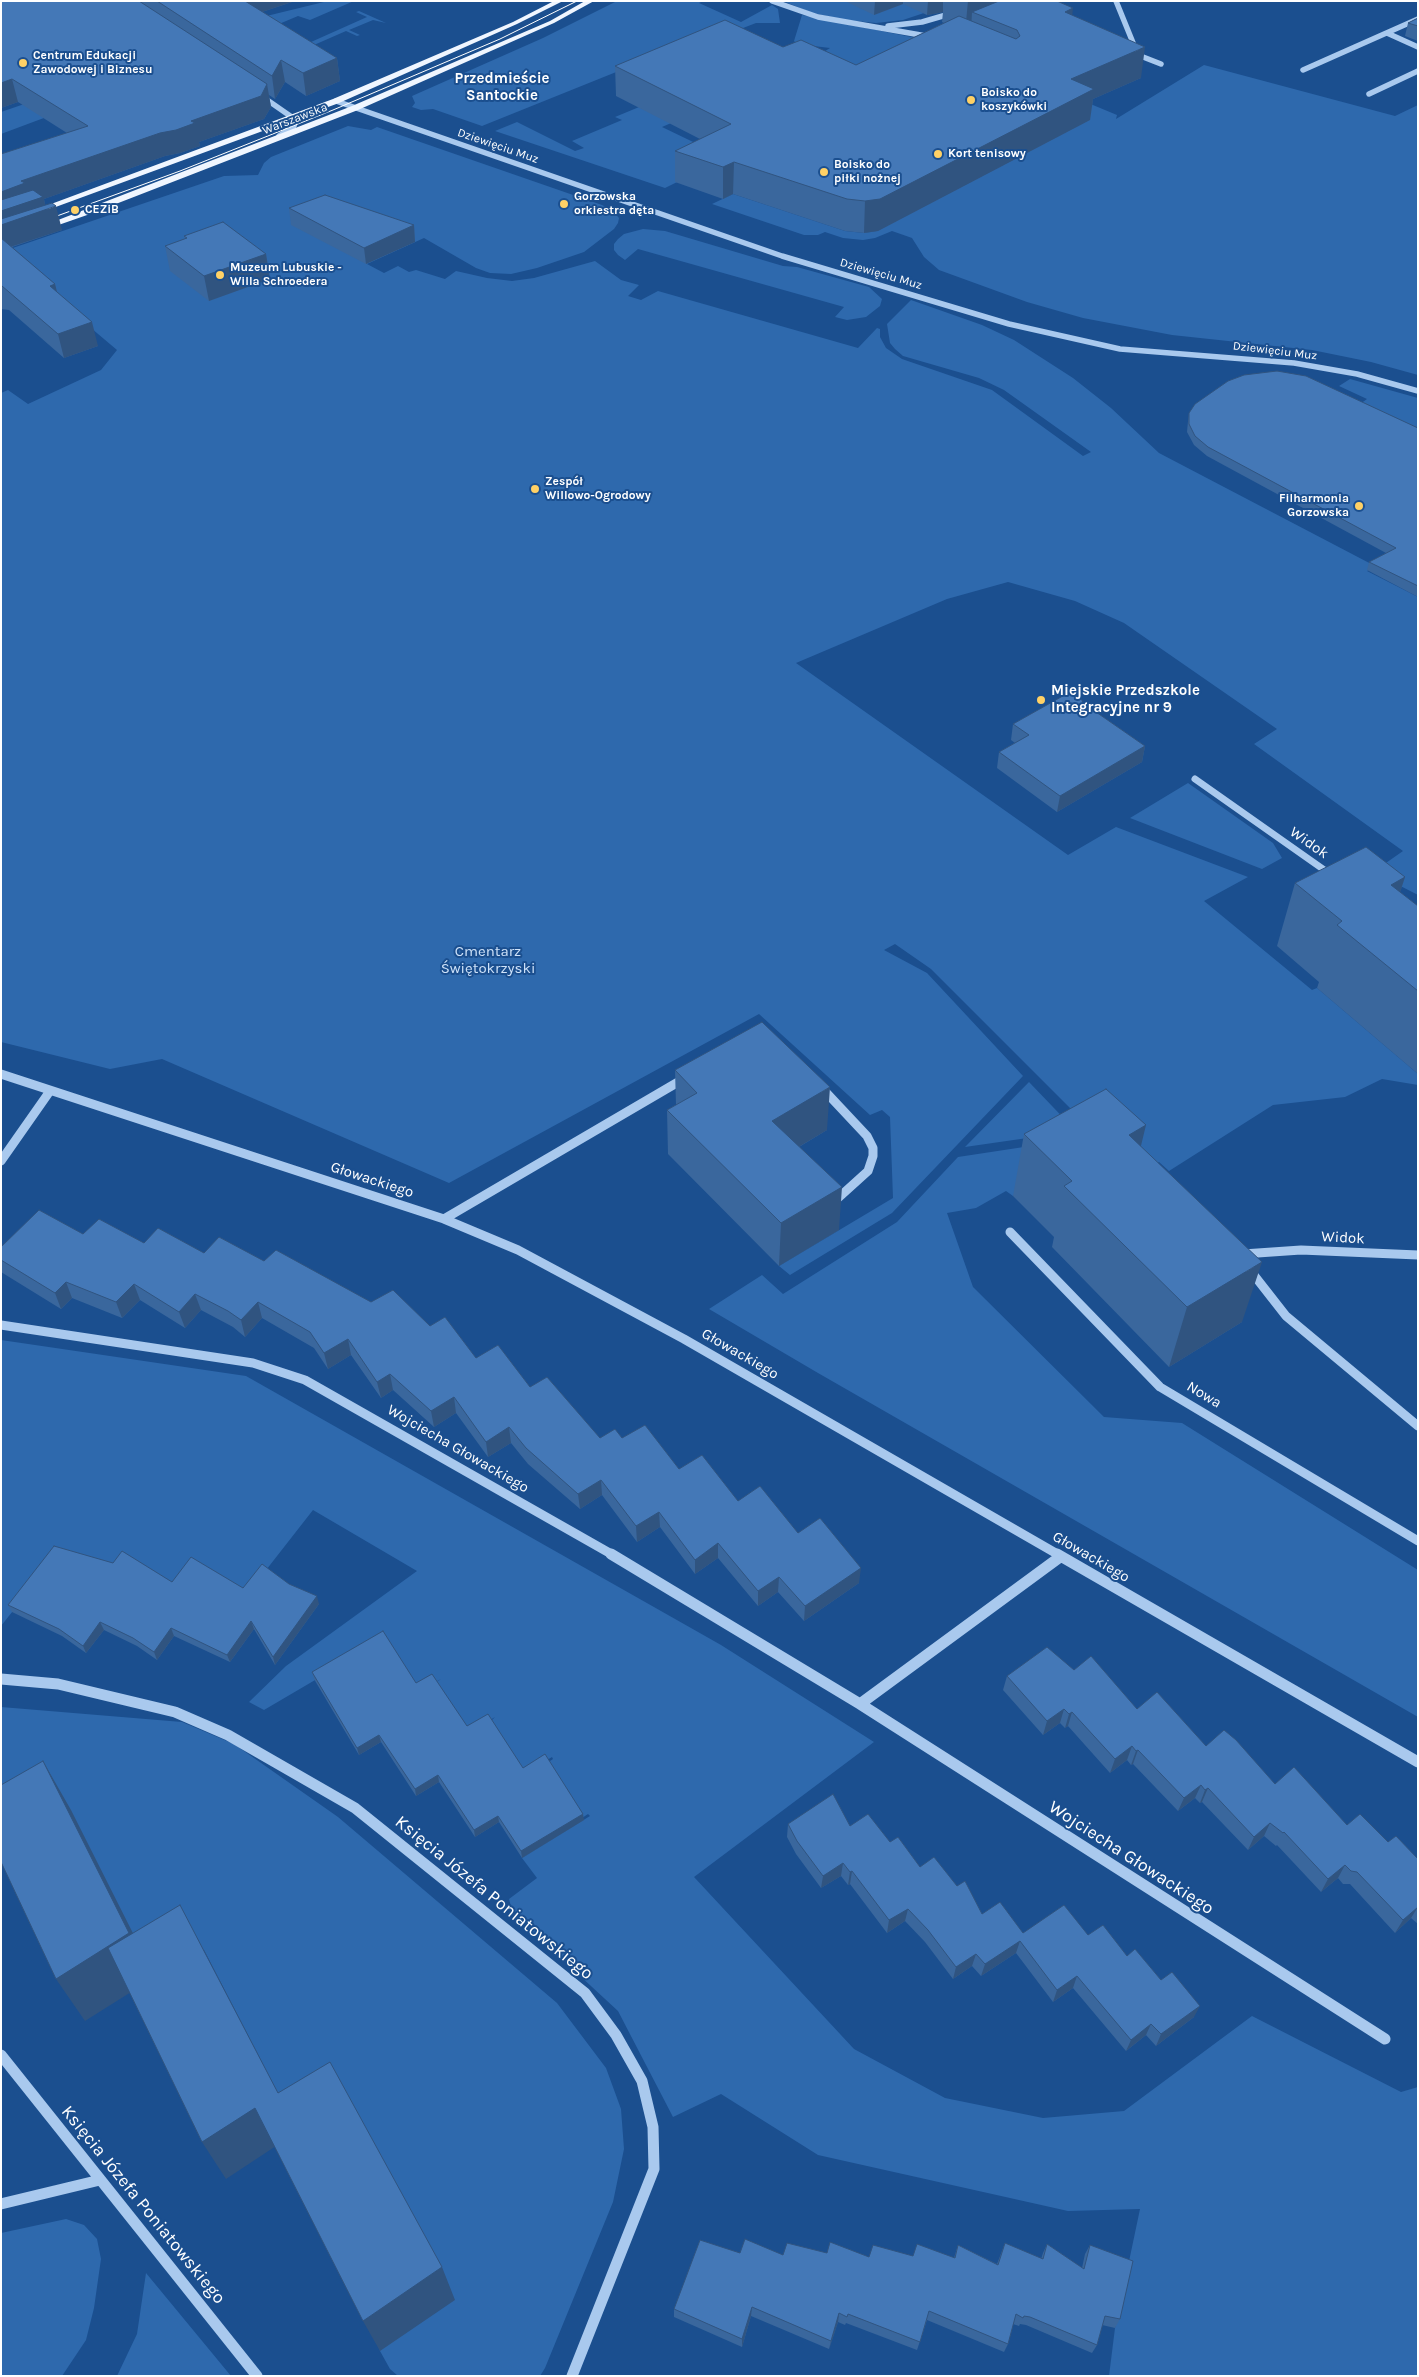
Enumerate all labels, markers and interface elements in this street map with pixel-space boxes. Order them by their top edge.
place label: Centrum Edukacji Zawodowej i Biznesu [33,49,152,77]
marker: Centrum Edukacji Zawodowej i Biznesu [17,57,29,69]
district label: Przedmieście Santockie [454,70,550,105]
place label: Boisko do koszykówki [981,86,1047,114]
marker: Boisko do koszykówki [965,94,977,106]
street label: Warszawska [261,100,329,138]
street label: Dziewięciu Muz [456,125,540,167]
place label: Kort tenisowy [948,147,1026,161]
marker: Kort tenisowy [932,148,944,160]
place label: Boisko do piłki nożnej [834,158,901,186]
marker: Boisko do piłki nożnej [818,166,830,178]
place label: Gorzowska orkiestra dęta [574,190,654,218]
marker: Gorzowska orkiestra dęta [558,198,570,210]
place label: CEZiB [85,203,119,217]
marker: CEZiB [69,204,81,216]
street label: Dziewięciu Muz [838,255,924,293]
place label: Muzeum Lubuskie - Willa Schroedera [230,261,342,289]
marker: Muzeum Lubuskie - Willa Schroedera [214,269,226,281]
street label: Dziewięciu Muz [1232,339,1318,363]
place label: Zespół Willowo-Ogrodowy [545,475,651,503]
marker: Zespół Willowo-Ogrodowy [529,483,541,495]
place label: Filharmonia Gorzowska [1279,492,1349,520]
marker: Filharmonia Gorzowska [1353,500,1365,512]
place label: Miejskie Przedszkole Integracyjne nr 9 [1051,682,1200,717]
marker: Miejskie Przedszkole Integracyjne nr 9 [1035,694,1047,706]
street label: Widok [1286,823,1332,863]
park label: Cmentarz Świętokrzyski [441,943,535,978]
street label: Głowackiego [328,1158,416,1202]
street label: Widok [1321,1228,1365,1248]
street label: Głowackiego [698,1325,782,1383]
street label: Nowa [1183,1378,1225,1412]
street label: Wojciecha Głowackiego [384,1401,532,1497]
street label: Głowackiego [1049,1528,1133,1586]
street label: Wojciecha Głowackiego [1044,1796,1218,1920]
street label: Księcia Józefa Poniatowskiego [391,1811,597,1985]
street label: Księcia Józefa Poniatowskiego [56,2102,230,2308]

